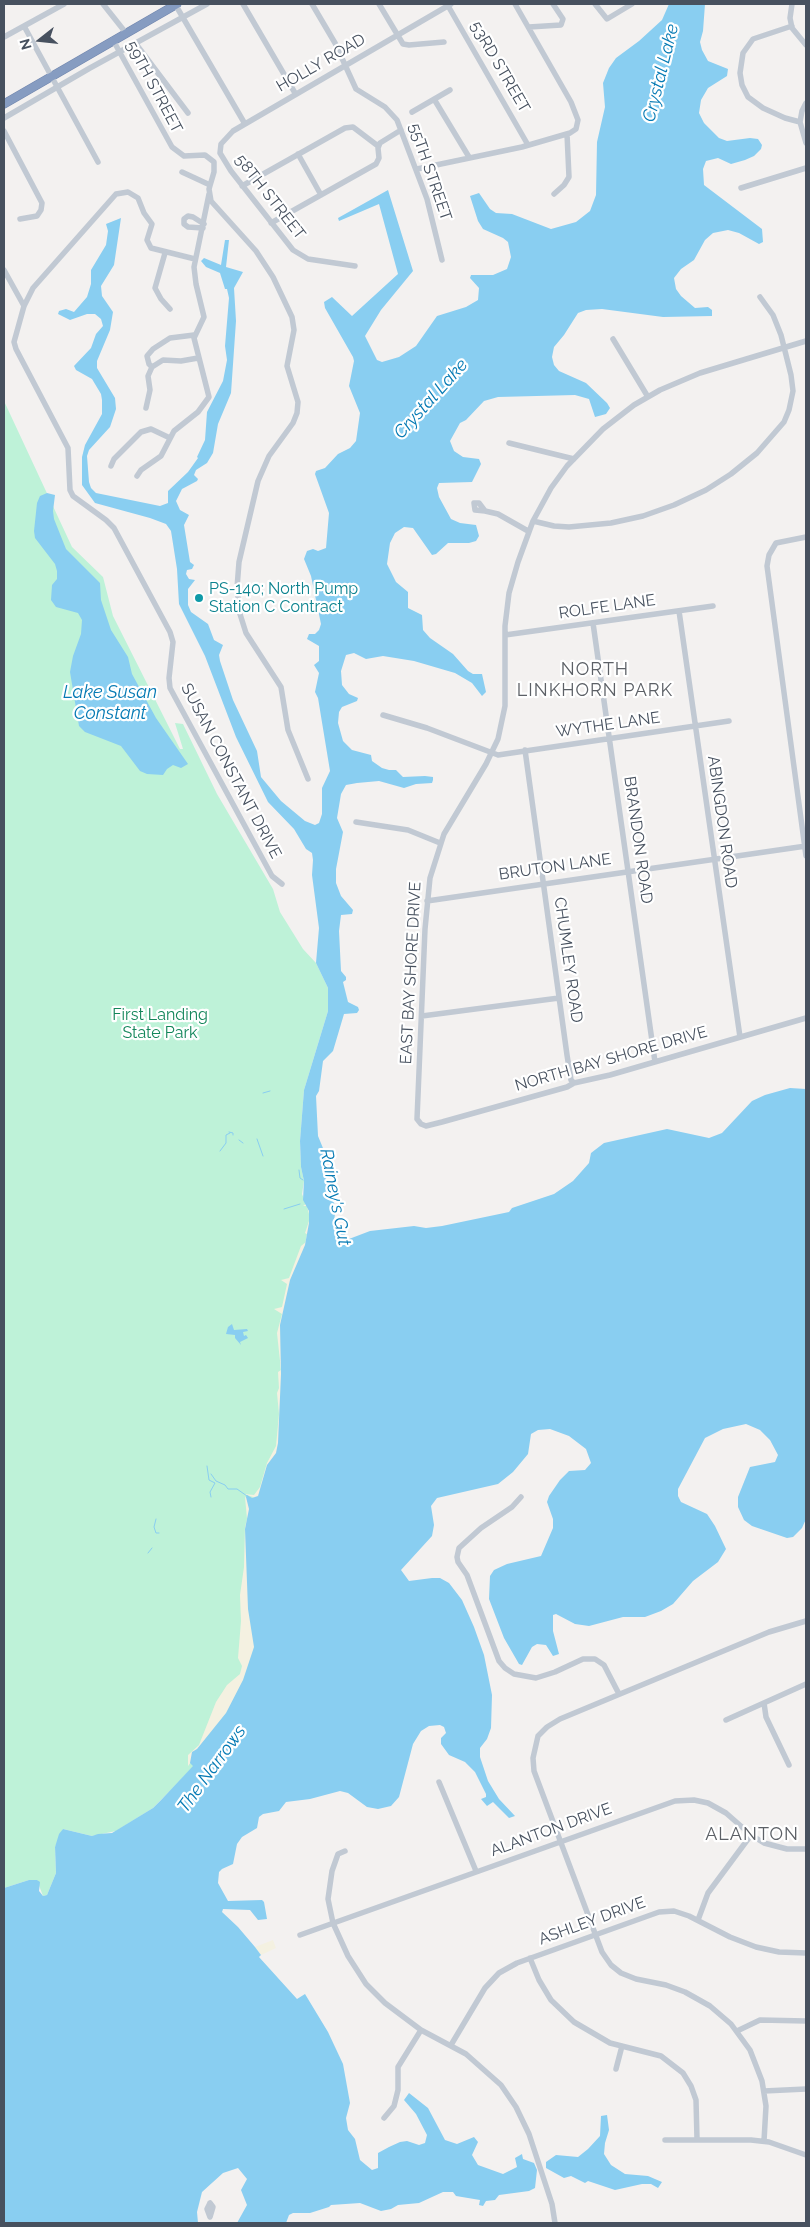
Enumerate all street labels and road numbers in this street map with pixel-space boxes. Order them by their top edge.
street label: 53RD STREET [466,18,534,116]
street label: HOLLY ROAD [273,30,369,96]
street label: 59TH STREET [122,38,186,136]
street label: 55TH STREET [404,121,456,223]
street label: 58TH STREET [231,151,309,243]
street label: ROLFE LANE [557,591,657,623]
street label: SUSAN CONSTANT DRIVE [177,680,285,862]
street label: WYTHE LANE [555,708,661,742]
street label: ABINGDON ROAD [703,755,741,889]
street label: BRANDON ROAD [620,775,656,905]
street label: BRUTON LANE [498,850,612,884]
street label: EAST BAY SHORE DRIVE [397,881,425,1065]
street label: CHUMLEY ROAD [550,896,586,1024]
street label: NORTH BAY SHORE DRIVE [513,1022,709,1096]
street label: ALANTON DRIVE [488,1799,614,1861]
street label: ASHLEY DRIVE [536,1893,648,1949]

